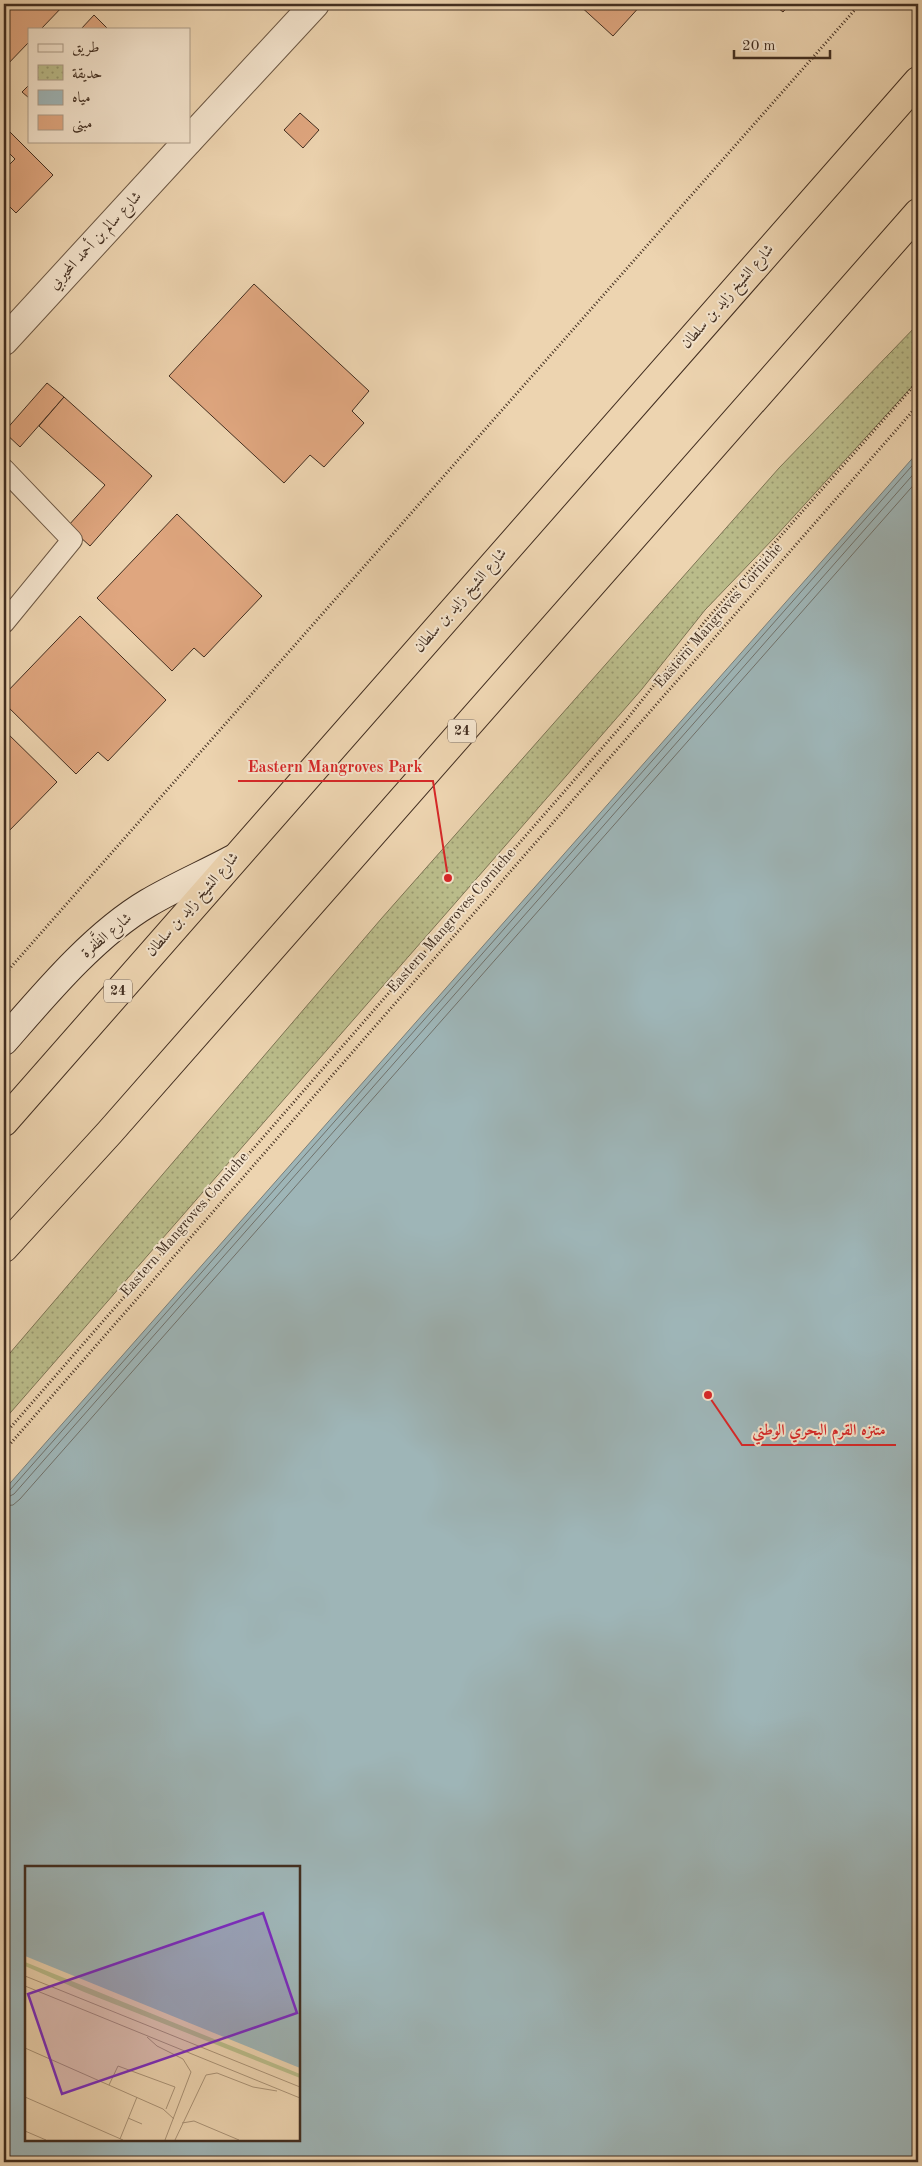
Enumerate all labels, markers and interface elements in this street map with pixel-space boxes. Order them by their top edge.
legend [28,28,190,142]
scale bar [734,28,831,60]
text: 20 m [742,39,776,54]
text: طريق [72,41,99,57]
text: حديقة [72,67,102,82]
text: مياه [72,91,90,106]
text: مبنى [72,117,92,134]
street label: شارع سالم بن أحمد المحيربي [43,186,148,295]
street label: شارع الشيخ زايد بن سلطان [679,242,781,355]
street label: Eastern Mangroves Corniche [652,541,786,691]
street label: شارع الشيخ زايد بن سلطان [412,546,514,659]
road number: 24 [448,719,476,742]
callout: Eastern Mangroves Park [238,750,433,781]
text: Eastern Mangroves Park [248,760,422,776]
street label: Eastern Mangroves Corniche [385,846,519,996]
street label: شارع الشيخ زايد بن سلطان [144,850,246,963]
street label: شارع الظَّفرة [75,906,138,964]
road number: 24 [104,979,132,1002]
street label: Eastern Mangroves Corniche [118,1150,252,1300]
callout: متنزه القرم البحري الوطني [742,1414,896,1445]
text: متنزه القرم البحري الوطني [752,1422,886,1445]
inset map [25,1866,300,2141]

